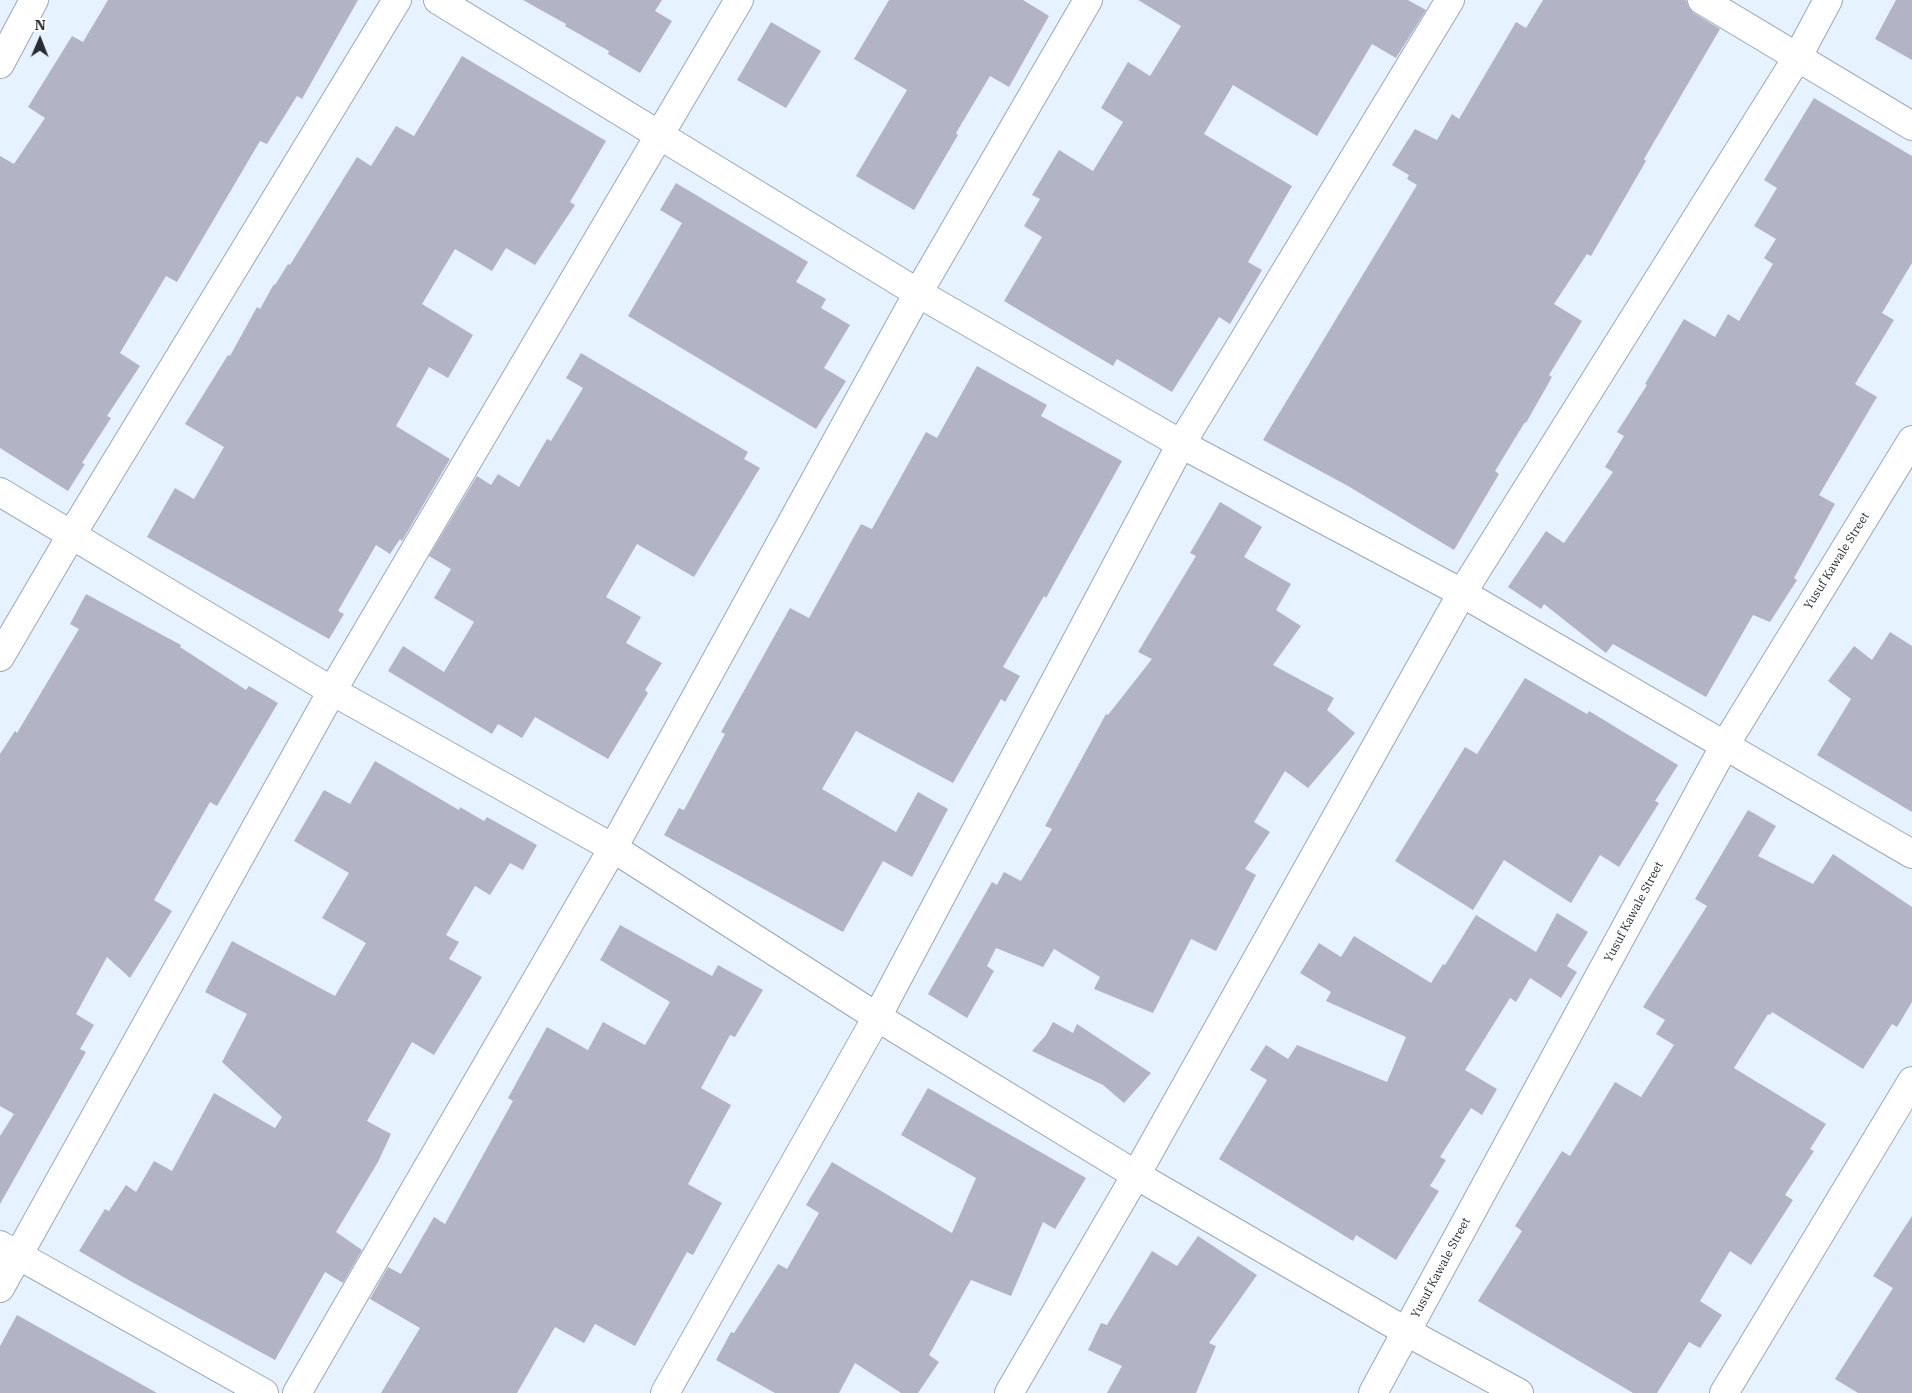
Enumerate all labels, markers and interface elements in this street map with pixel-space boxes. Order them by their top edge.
north arrow [15,15,65,65]
text: N [35,16,46,34]
street label: Yusuf Kawale Street [1801,510,1873,612]
street label: Yusuf Kawale Street [1601,859,1667,965]
street label: Yusuf Kawale Street [1408,1215,1474,1321]

